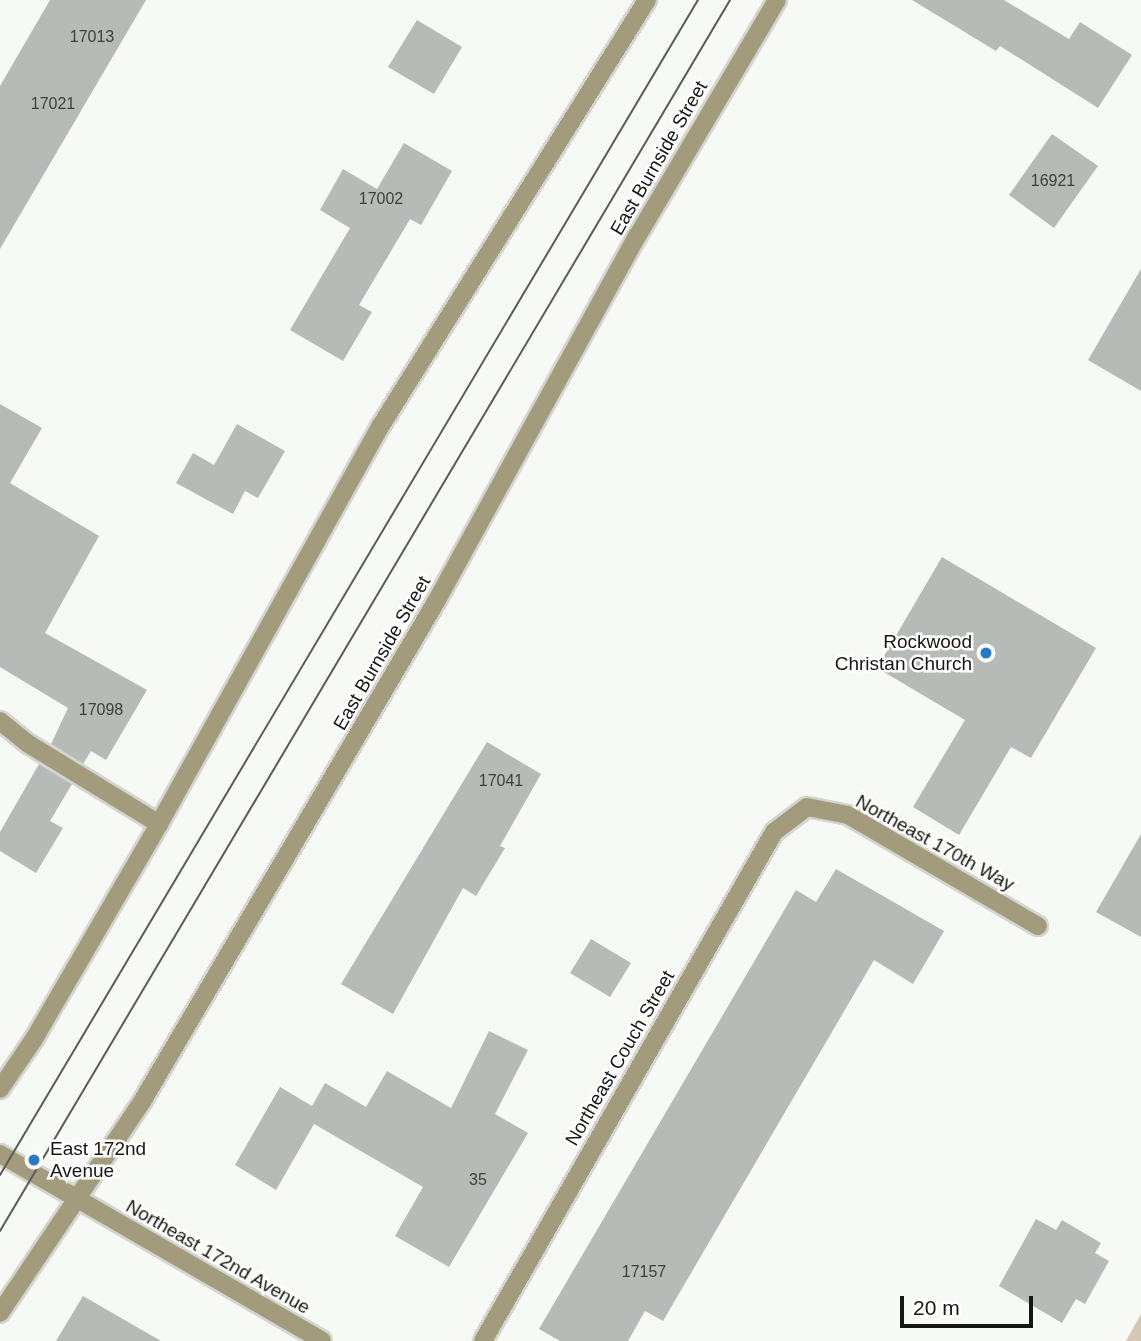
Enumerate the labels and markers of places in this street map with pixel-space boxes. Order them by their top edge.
place label: Rockwood Christan Church [835,631,972,675]
marker: Rockwood Christan Church [978,645,994,661]
place label: East 172nd Avenue [50,1138,146,1182]
marker: East 172nd Avenue [24,1150,44,1170]

